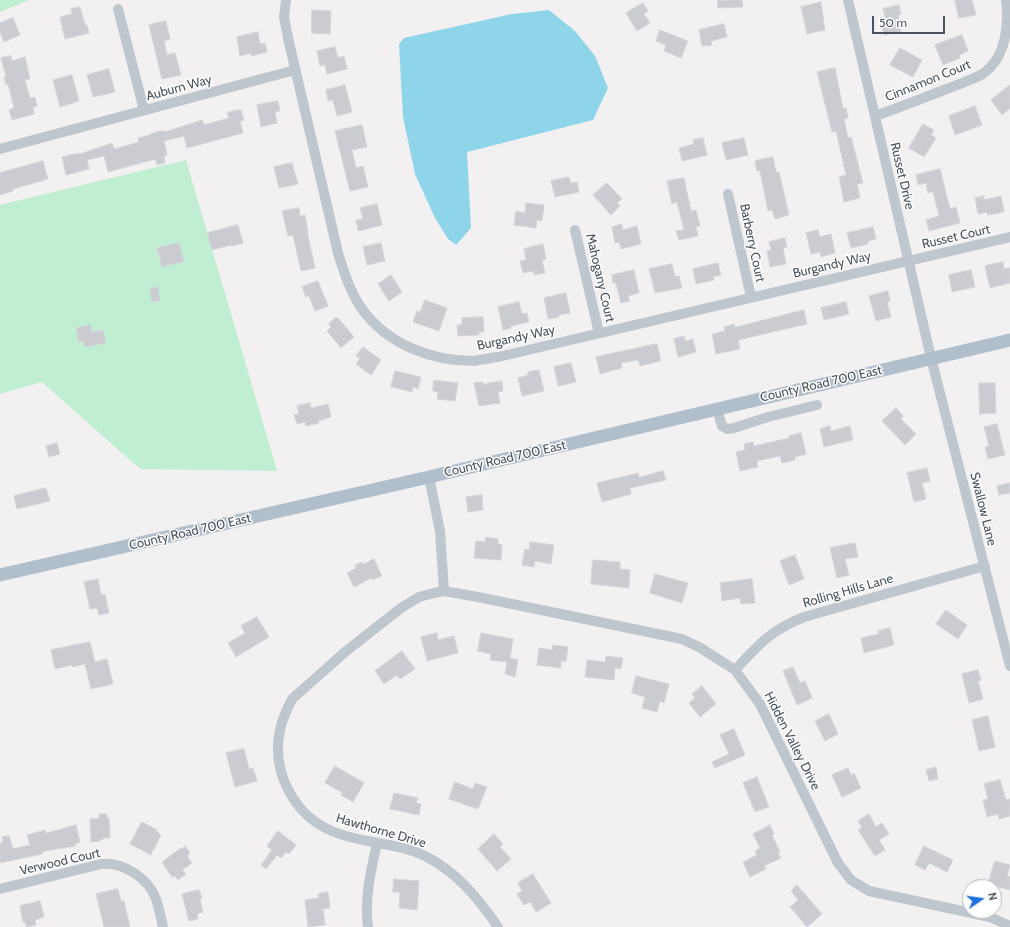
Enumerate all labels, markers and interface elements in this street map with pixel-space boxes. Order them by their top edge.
scale bar [874,8,947,34]
text: 50 m [879,15,907,30]
street label: Cinnamon Court [883,57,973,105]
street label: Auburn Way [144,72,214,104]
street label: Russet Drive [887,141,917,211]
street label: Barberry Court [736,202,768,284]
street label: Russet Court [920,222,992,252]
street label: Mahogany Court [582,232,618,324]
street label: Burgandy Way [791,248,873,282]
street label: Burgandy Way [475,322,557,354]
street label: County Road 700 East [759,362,883,406]
street label: County Road 700 East [443,437,567,481]
street label: Swallow Lane [966,471,1000,547]
street label: County Road 700 East [128,510,252,554]
street label: Rolling Hills Lane [801,571,895,611]
street label: Hidden Valley Drive [761,689,823,793]
street label: Hawthorne Drive [334,811,428,851]
street label: Verwood Court [18,845,102,879]
north arrow [962,879,1002,919]
text: N [985,891,1000,902]

